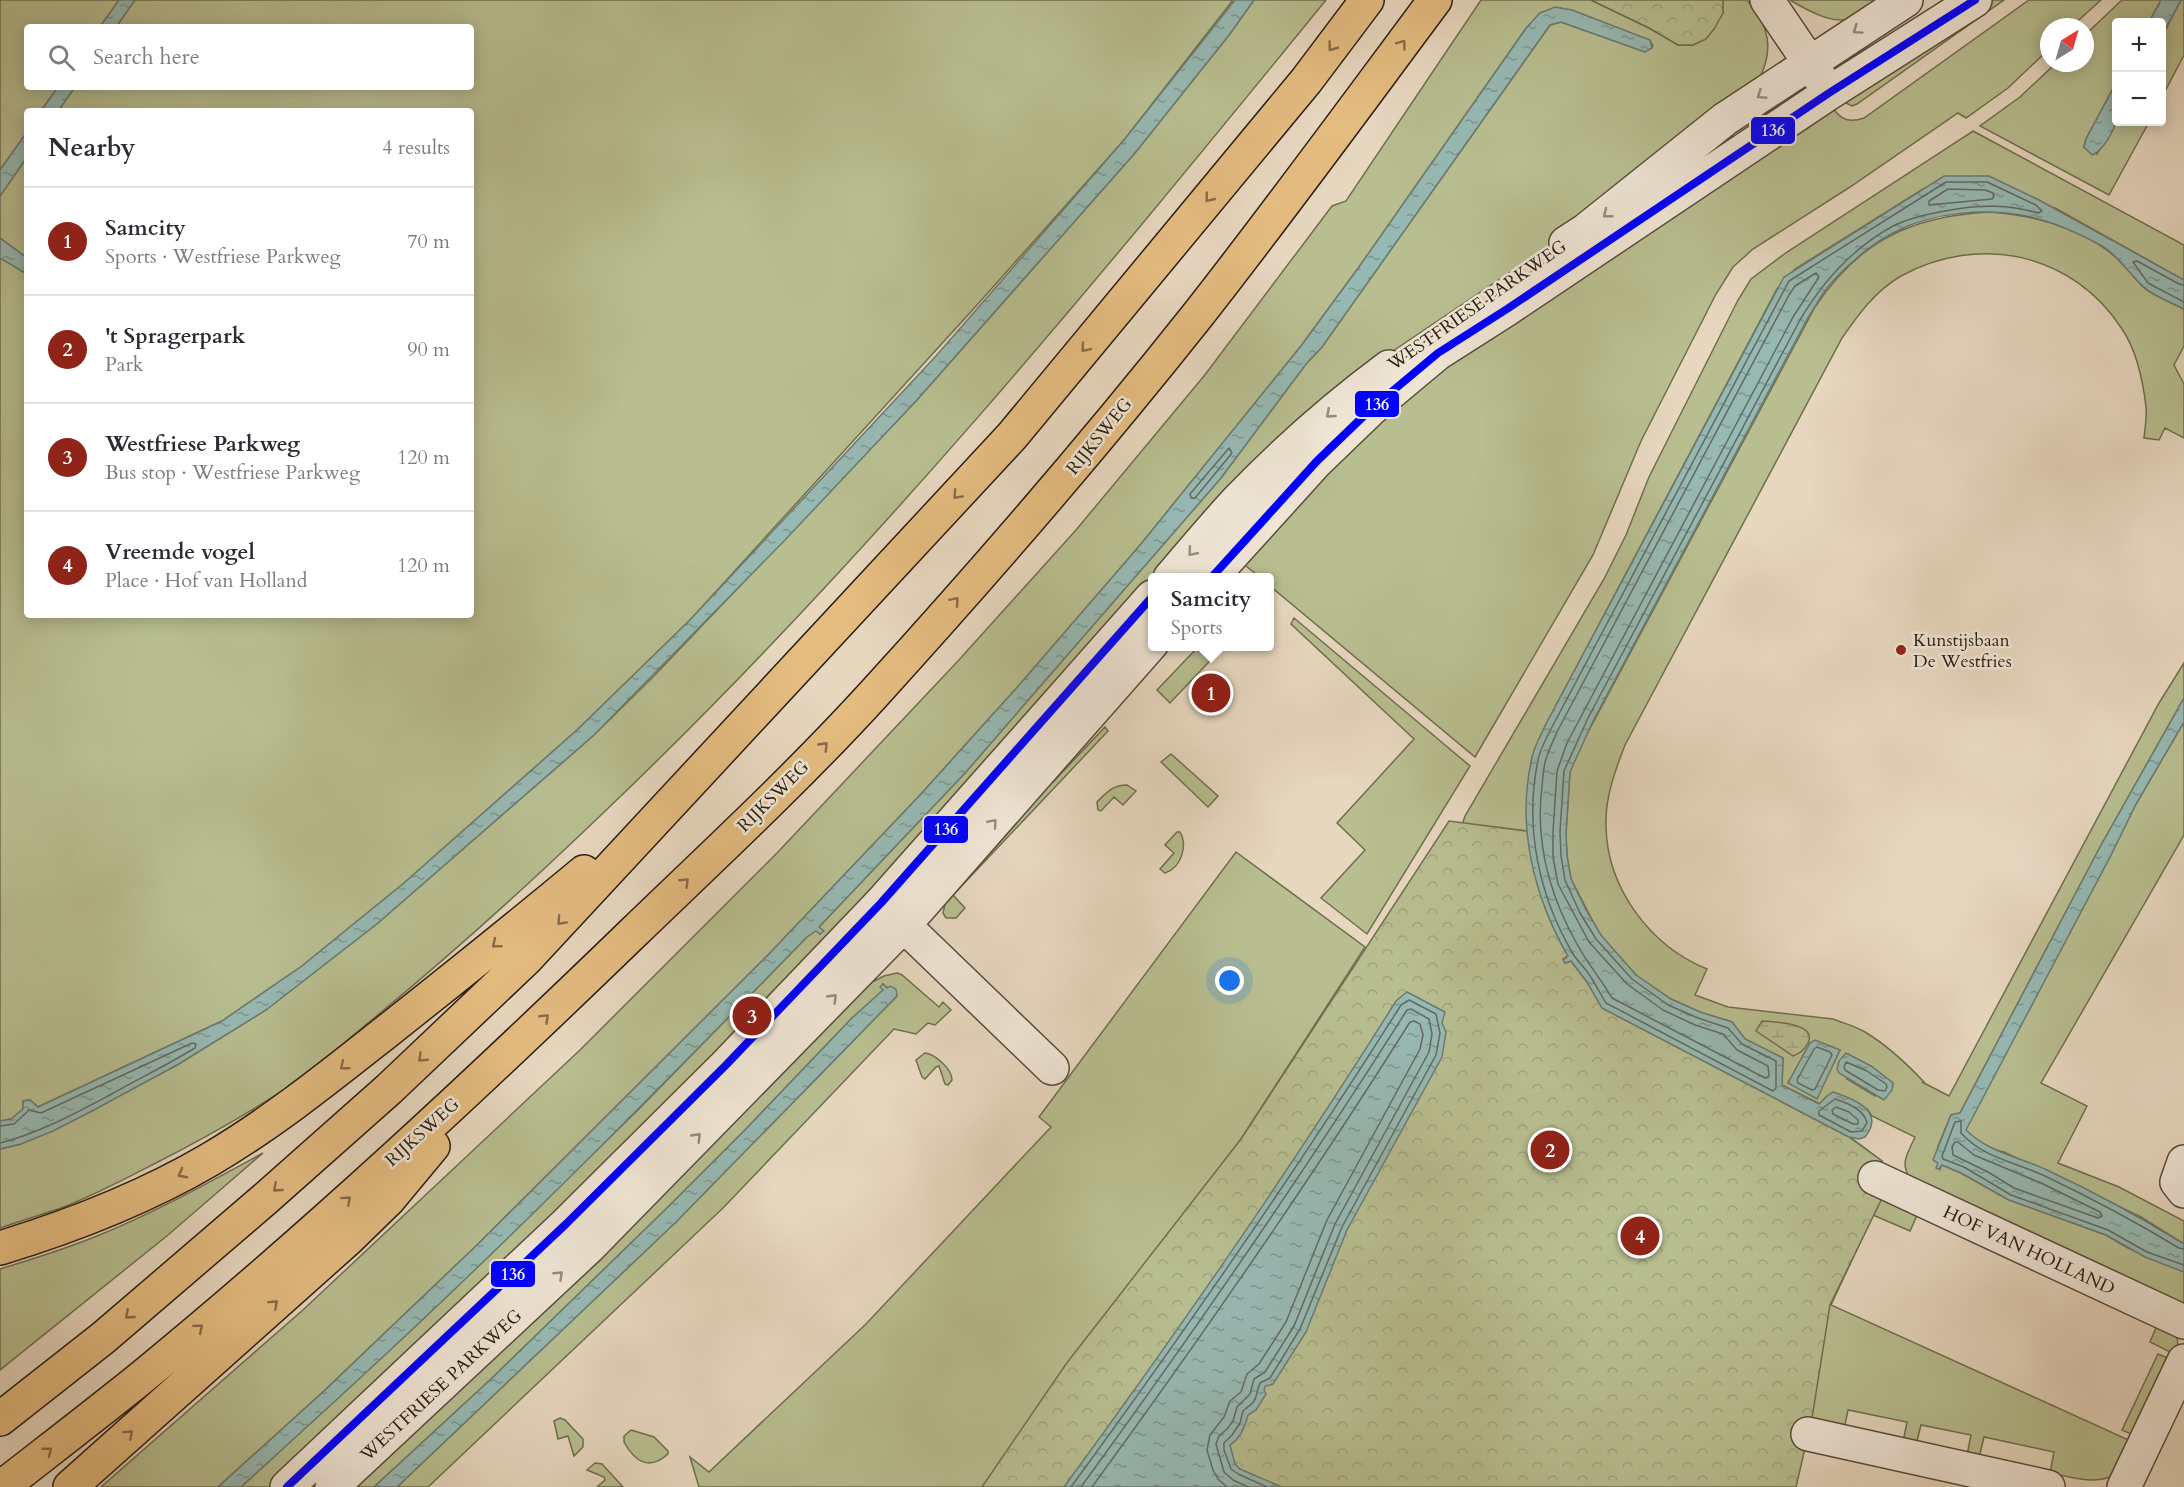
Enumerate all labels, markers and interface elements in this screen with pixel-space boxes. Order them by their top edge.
north arrow [2040,18,2094,72]
map controls [2112,18,2166,126]
button: + [2112,18,2166,72]
one-way arrow [1853,23,1863,35]
search box [24,24,474,90]
one-way arrow [1395,39,1406,50]
one-way arrow [1328,40,1339,51]
icon: search [45,41,78,74]
text: Search here [93,42,200,72]
button: − [2112,72,2166,126]
one-way arrow [1757,87,1767,99]
line badge: 136 [1750,116,1796,145]
text: 136 [1761,120,1785,142]
text: Nearby [48,130,136,165]
text: 4 results [382,134,450,161]
one-way arrow [1206,192,1217,203]
one-way arrow [1602,206,1613,217]
text: Samcity [105,213,186,243]
text: 1 [62,228,73,255]
text: 70 m [407,228,450,255]
street label: WESTFRIESE PARKWEG [1382,234,1572,377]
text: Sports · Westfriese Parkweg [105,243,341,270]
text: 't Spragerpark [105,321,246,351]
text: 2 [62,336,73,363]
text: 90 m [407,336,450,363]
one-way arrow [1081,342,1092,353]
text: Park [105,351,143,378]
line badge: 136 [1354,390,1400,418]
street label: RIJKSWEG [1061,393,1138,480]
text: 136 [1365,394,1389,416]
one-way arrow [1326,407,1337,418]
text: Westfriese Parkweg [105,429,300,459]
text: 3 [62,444,73,471]
text: 120 m [397,444,450,471]
text: Bus stop · Westfriese Parkweg [105,459,360,486]
one-way arrow [953,489,964,499]
text: Vreemde vogel [105,537,255,567]
one-way arrow [1188,545,1199,556]
text: 4 [62,552,73,579]
text: 120 m [397,552,450,579]
text: Place · Hof van Holland [105,567,307,594]
popup [1148,573,1274,651]
text: Samcity [1171,584,1251,614]
one-way arrow [948,597,959,608]
text: Sports [1171,614,1222,641]
place label: Kunstijsbaan De Westfries [1913,628,2012,674]
marker: Kunstijsbaan De Westfries [1894,643,1908,657]
pin: 1 [1192,670,1230,716]
one-way arrow [817,742,828,752]
street label: RIJKSWEG [732,755,815,838]
line badge: 136 [923,815,969,844]
text: 136 [934,819,958,841]
one-way arrow [986,819,997,830]
one-way arrow [678,879,689,890]
one-way arrow [558,914,569,925]
one-way arrow [492,937,503,948]
your location [1215,966,1244,995]
pin: 3 [732,994,771,1038]
one-way arrow [826,994,837,1004]
one-way arrow [539,1014,549,1025]
one-way arrow [419,1051,429,1062]
one-way arrow [340,1058,351,1069]
street label: RIJKSWEG [380,1092,465,1173]
pin: 2 [1530,1128,1570,1172]
one-way arrow [689,1134,700,1145]
one-way arrow [178,1167,188,1178]
one-way arrow [273,1181,284,1192]
one-way arrow [340,1196,351,1207]
street label: HOF VAN HOLLAND [1939,1200,2119,1301]
pin: 4 [1620,1214,1660,1258]
line badge: 136 [490,1260,536,1288]
text: 136 [501,1264,525,1286]
one-way arrow [552,1271,563,1282]
one-way arrow [268,1300,278,1311]
street label: WESTFRIESE PARKWEG [354,1304,528,1468]
one-way arrow [125,1308,136,1319]
one-way arrow [192,1324,203,1335]
one-way arrow [122,1430,133,1441]
one-way arrow [41,1447,52,1458]

